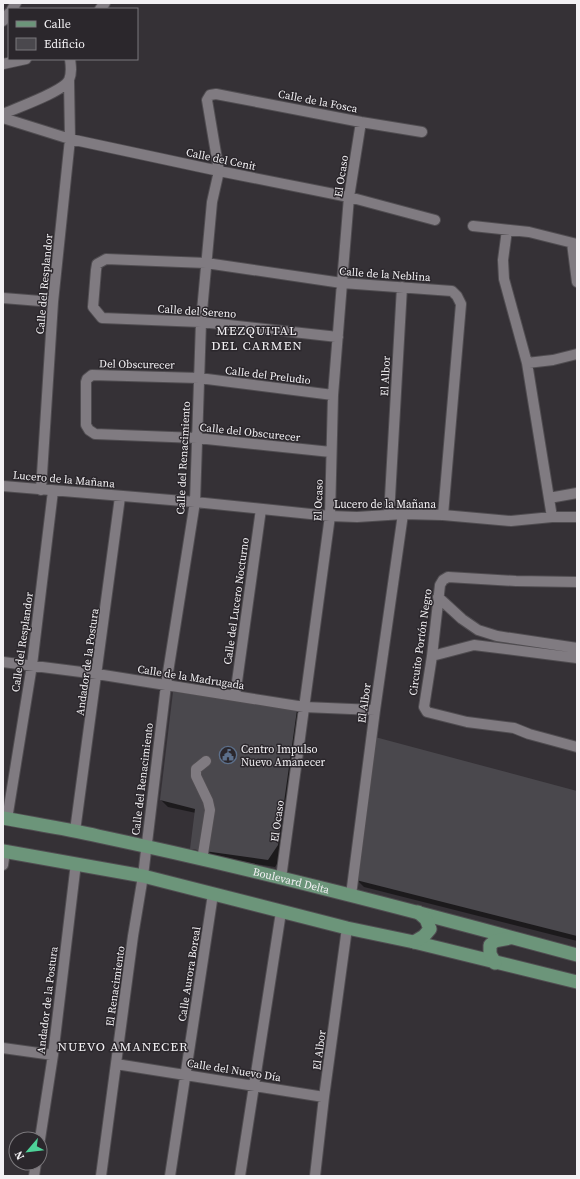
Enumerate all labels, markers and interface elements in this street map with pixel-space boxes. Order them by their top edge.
legend [8,8,138,60]
text: Calle [44,16,71,32]
text: Edificio [44,36,85,52]
street label: Calle de la Fosca [277,86,359,117]
street label: Calle del Cenit [185,145,258,174]
street label: El Ocaso [331,154,352,198]
street label: Calle del Resplandor [33,233,56,335]
street label: Calle de la Neblina [339,264,432,285]
street label: Calle del Sereno [157,301,237,322]
district label: MEZQUITAL DEL CARMEN [211,322,303,354]
street label: El Albor [377,355,394,396]
street label: Del Obscurecer [99,356,175,373]
street label: Calle del Preludio [224,363,312,388]
street label: Calle del Renacimiento [173,401,194,515]
street label: Calle del Obscurecer [199,420,301,445]
street label: Lucero de la Mañana [12,468,116,491]
street label: El Ocaso [310,479,327,521]
street label: Lucero de la Mañana [334,497,436,512]
street label: Calle del Lucero Nocturno [220,537,253,666]
street label: Circuito Portón Negro [406,588,435,697]
street label: Calle del Resplandor [8,591,37,693]
street label: Andador de la Postura [73,607,103,717]
street label: Calle de la Madrugada [136,662,246,693]
street label: El Albor [354,682,375,724]
street label: Calle del Renacimiento [128,722,157,836]
place label: Centro Impulso Nuevo Amanecer [241,742,326,770]
public building icon: Centro Impulso Nuevo Amanecer [218,745,238,765]
street label: El Ocaso [267,799,288,843]
street label: Boulevard Delta [251,864,331,898]
street label: Calle Aurora Boreal [175,926,204,1023]
street label: Andador de la Postura [33,945,62,1055]
street label: El Renacimiento [102,945,129,1027]
street label: El Albor [309,1029,330,1071]
district label: NUEVO AMANECER [57,1038,189,1055]
street label: Calle del Nuevo Día [186,1056,282,1085]
north arrow [8,1131,48,1171]
text: N [11,1148,28,1163]

